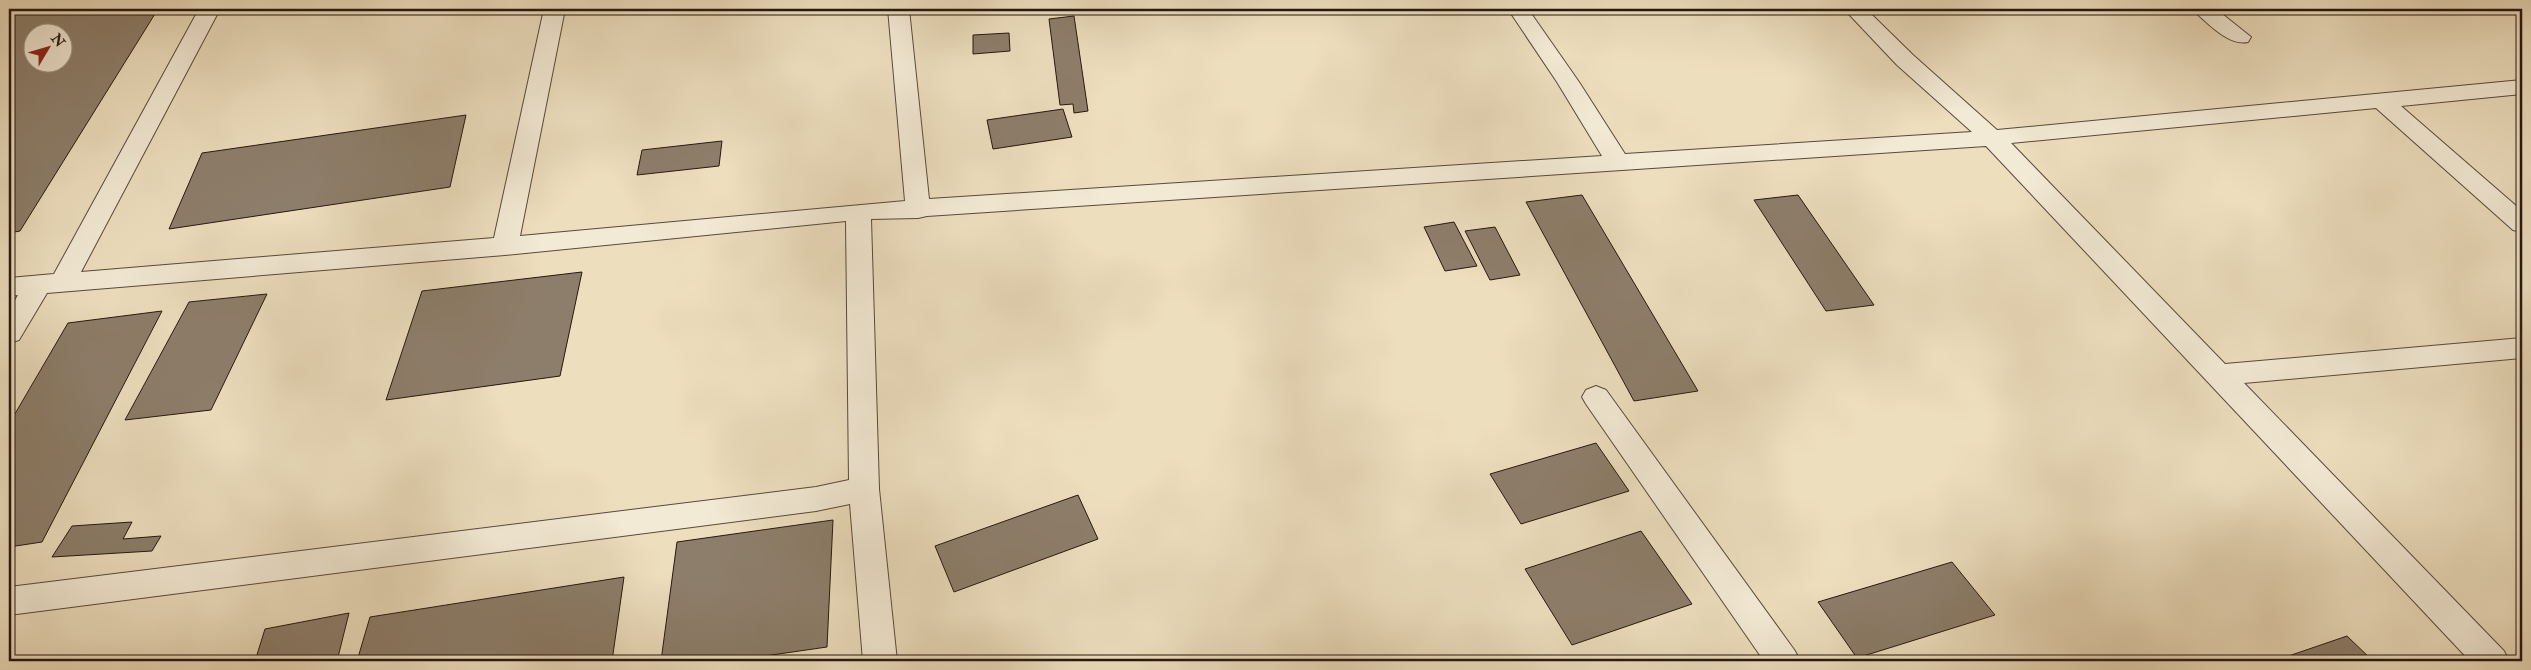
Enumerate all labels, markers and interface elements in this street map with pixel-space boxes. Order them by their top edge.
north arrow [22,22,72,72]
text: N [47,29,69,51]

